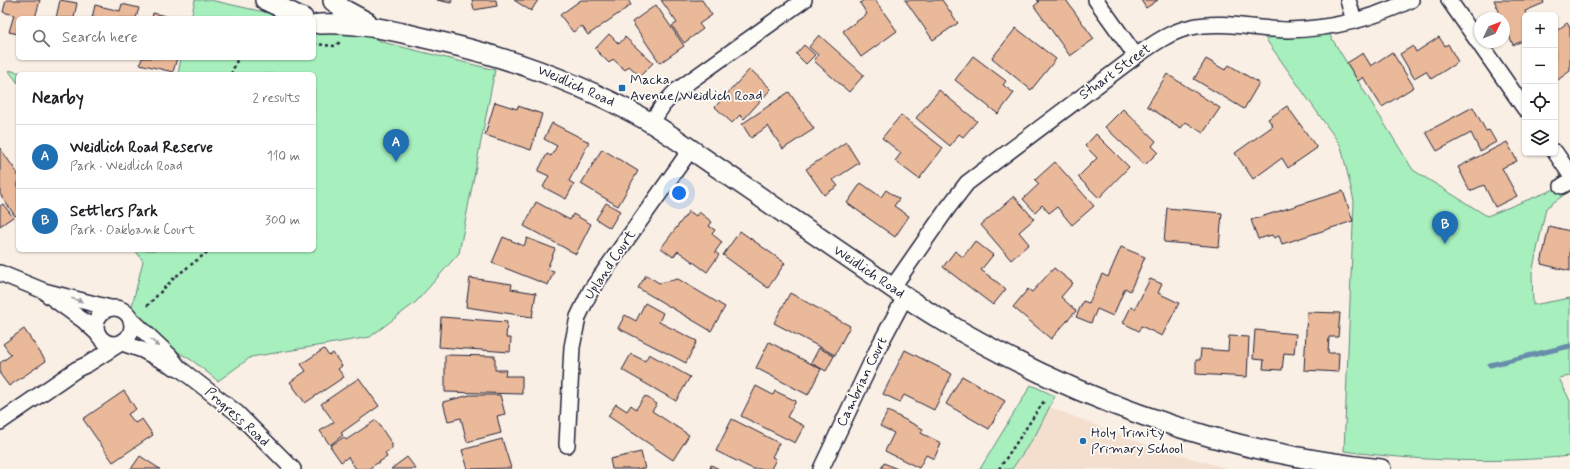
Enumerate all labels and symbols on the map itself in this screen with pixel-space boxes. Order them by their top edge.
north arrow [1474,12,1510,48]
street label: Stuart Street [1075,40,1155,104]
street label: Weidlich Road [535,61,617,111]
place label: Macka Avenue/Weidlich Road [630,71,762,105]
marker: Macka Avenue/Weidlich Road [617,83,627,93]
pin: A [383,129,409,162]
your location [669,183,689,203]
pin: B [1432,211,1458,244]
street label: Upland Court [580,226,640,303]
street label: Weidlich Road [830,241,908,303]
one-way arrow [71,297,83,303]
street label: Cambrian Court [833,334,891,430]
one-way arrow [150,339,160,348]
street label: Progress Road [201,383,273,451]
place label: Holy Trinity Primary School [1091,424,1184,458]
marker: Holy Trinity Primary School [1078,436,1088,446]

